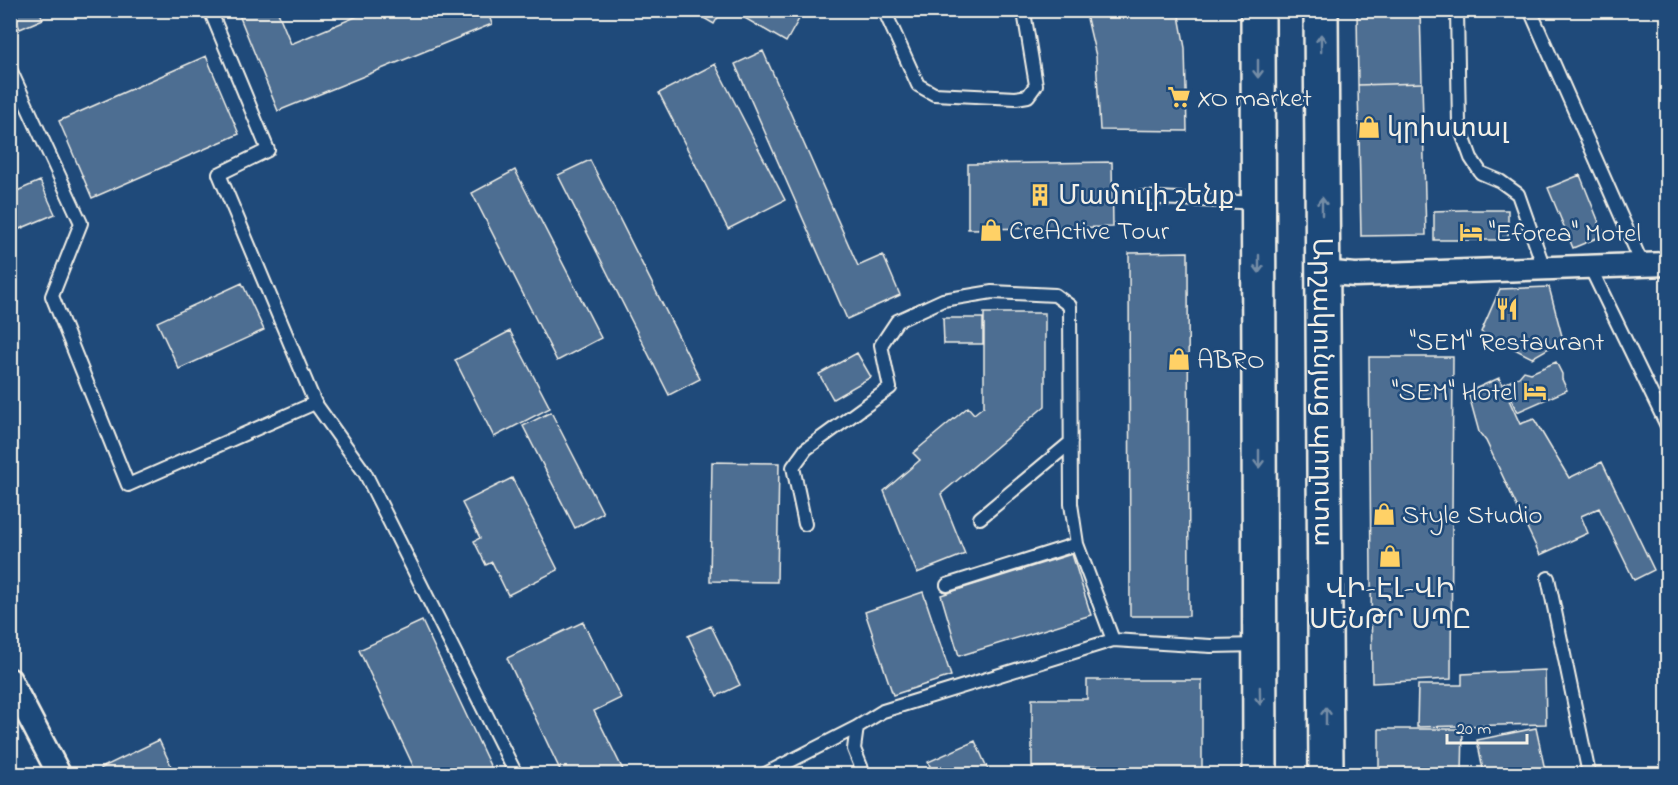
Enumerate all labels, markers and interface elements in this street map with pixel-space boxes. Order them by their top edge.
one-way arrow [1315,34,1327,54]
one-way arrow [1252,58,1264,78]
place label: XO market [1197,80,1312,119]
supermarket icon: XO market [1166,84,1192,110]
place label: կրիստալ [1387,110,1509,149]
shop icon: կրիստալ [1356,114,1382,140]
place label: Մամուլի շենք [1058,178,1235,217]
building icon: Մամուլի շենք [1027,182,1053,208]
one-way arrow [1316,197,1328,217]
place label: CreActive Tour [1009,213,1170,252]
place label: "Eforea" Motel [1489,215,1641,254]
shop icon: CreActive Tour [978,217,1004,243]
hotel icon: "Eforea" Motel [1458,219,1484,245]
street label: Արշակունյաց պողոտա [1300,237,1342,547]
one-way arrow [1253,253,1265,273]
restaurant icon: "SEM" Restaurant [1494,296,1520,322]
place label: "SEM" Restaurant [1410,324,1604,363]
place label: ABRO [1197,342,1265,381]
shop icon: ABRO [1166,346,1192,372]
place label: "SEM" Hotel [1392,374,1517,413]
hotel icon: "SEM" Hotel [1522,378,1548,404]
one-way arrow [1253,448,1265,468]
place label: Style Studio [1402,497,1543,536]
shop icon: Style Studio [1371,501,1397,527]
shop icon: ՎԻ-ԷԼ-ՎԻ ՍԵՆԹՐ ՍՊԸ [1377,543,1403,569]
place label: ՎԻ-ԷԼ-ՎԻ ՍԵՆԹՐ ՍՊԸ [1309,571,1471,641]
one-way arrow [1254,685,1266,705]
one-way arrow [1320,707,1332,727]
scale bar [1447,707,1526,745]
text: 20 m [1456,717,1491,743]

